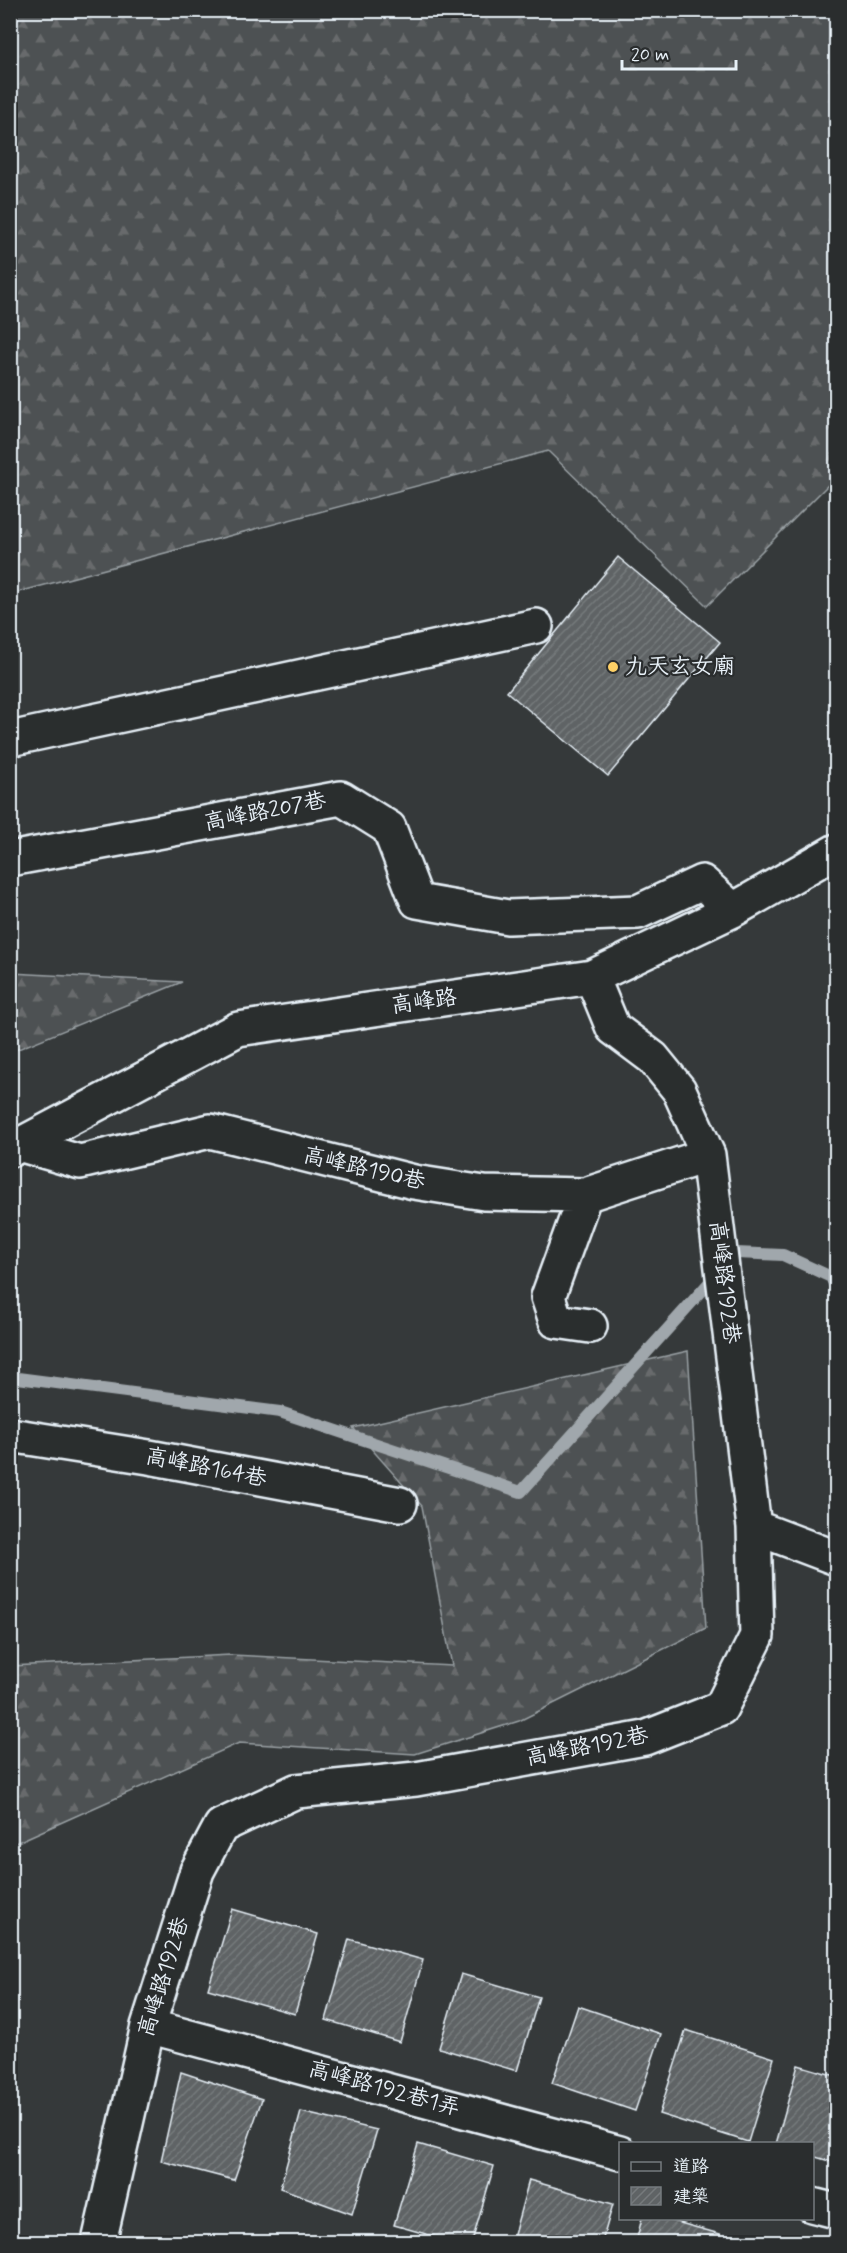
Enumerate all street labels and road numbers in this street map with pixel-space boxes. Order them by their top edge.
street label: 高峰路207巷 [202,786,328,838]
street label: 高峰路 [389,984,459,1020]
street label: 高峰路190巷 [300,1141,428,1197]
street label: 高峰路192巷 [703,1219,745,1345]
street label: 高峰路164巷 [143,1443,269,1493]
street label: 高峰路192巷 [523,1721,651,1773]
street label: 高峰路192巷 [132,1914,196,2040]
street label: 高峰路192巷1弄 [305,2055,463,2123]

